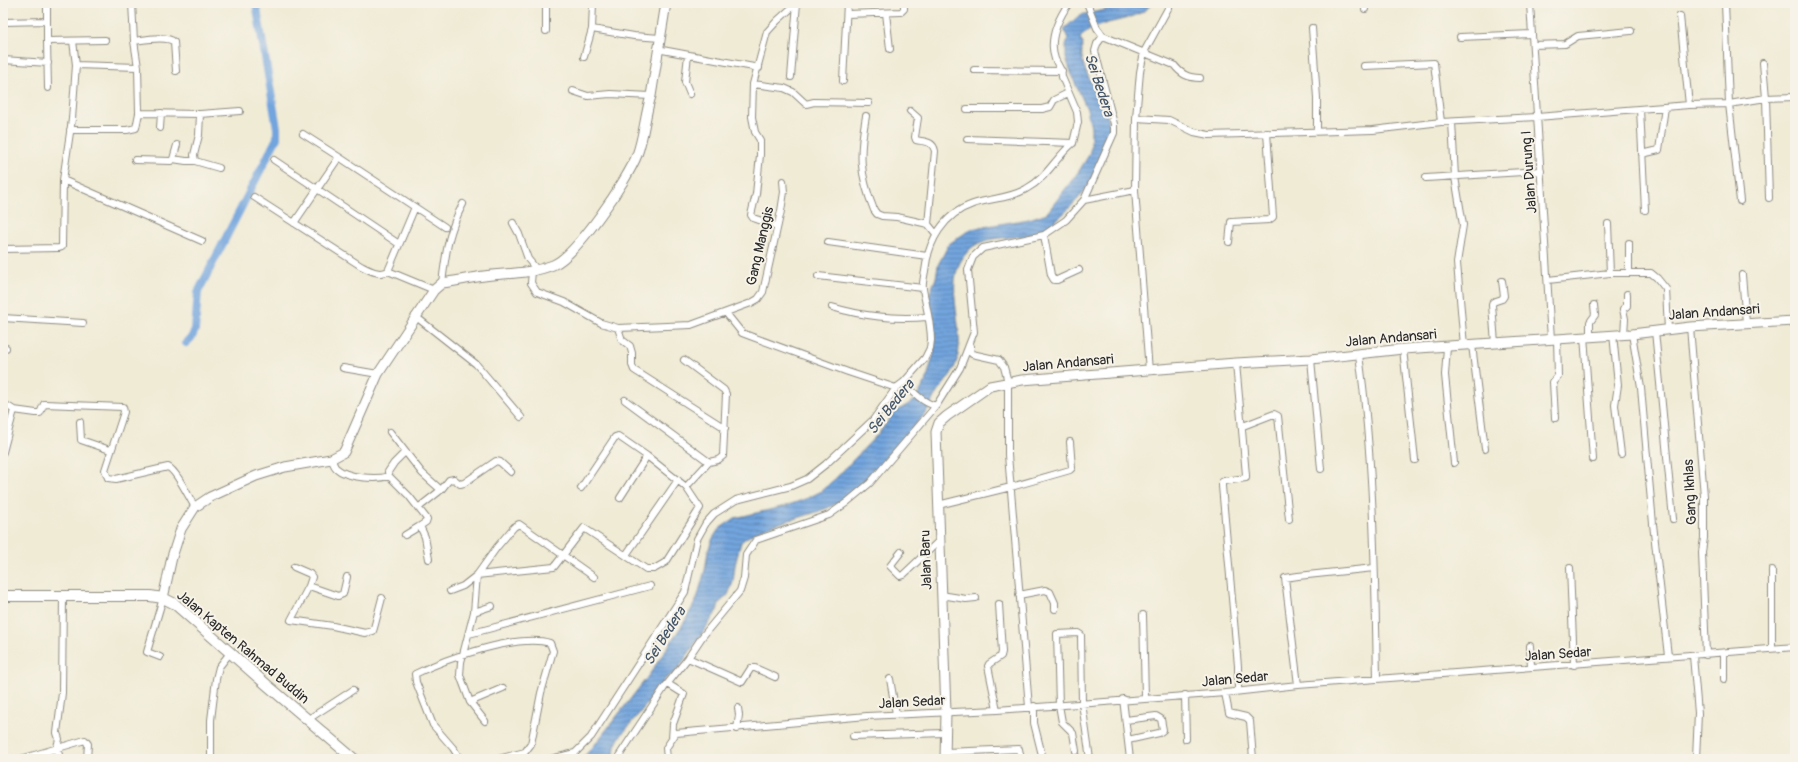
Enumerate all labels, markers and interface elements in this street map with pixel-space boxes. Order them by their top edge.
water label: Sei Bedera [1080,51,1118,120]
street label: Jalan Durung I [1518,130,1540,214]
street label: Gang Manggis [743,204,777,287]
street label: Jalan Andansari [1668,300,1761,324]
street label: Jalan Andansari [1345,326,1438,350]
street label: Jalan Andansari [1022,351,1115,375]
water label: Sei Bedera [863,375,920,438]
street label: Gang Ikhlas [1680,458,1700,525]
street label: Jalan Baru [916,530,936,590]
street label: Jalan Kapten Rahmad Buddin [173,587,313,707]
water label: Sei Bedera [640,602,691,669]
street label: Jalan Sedar [1524,643,1592,665]
street label: Jalan Sedar [1201,668,1269,690]
street label: Jalan Sedar [878,692,946,712]

